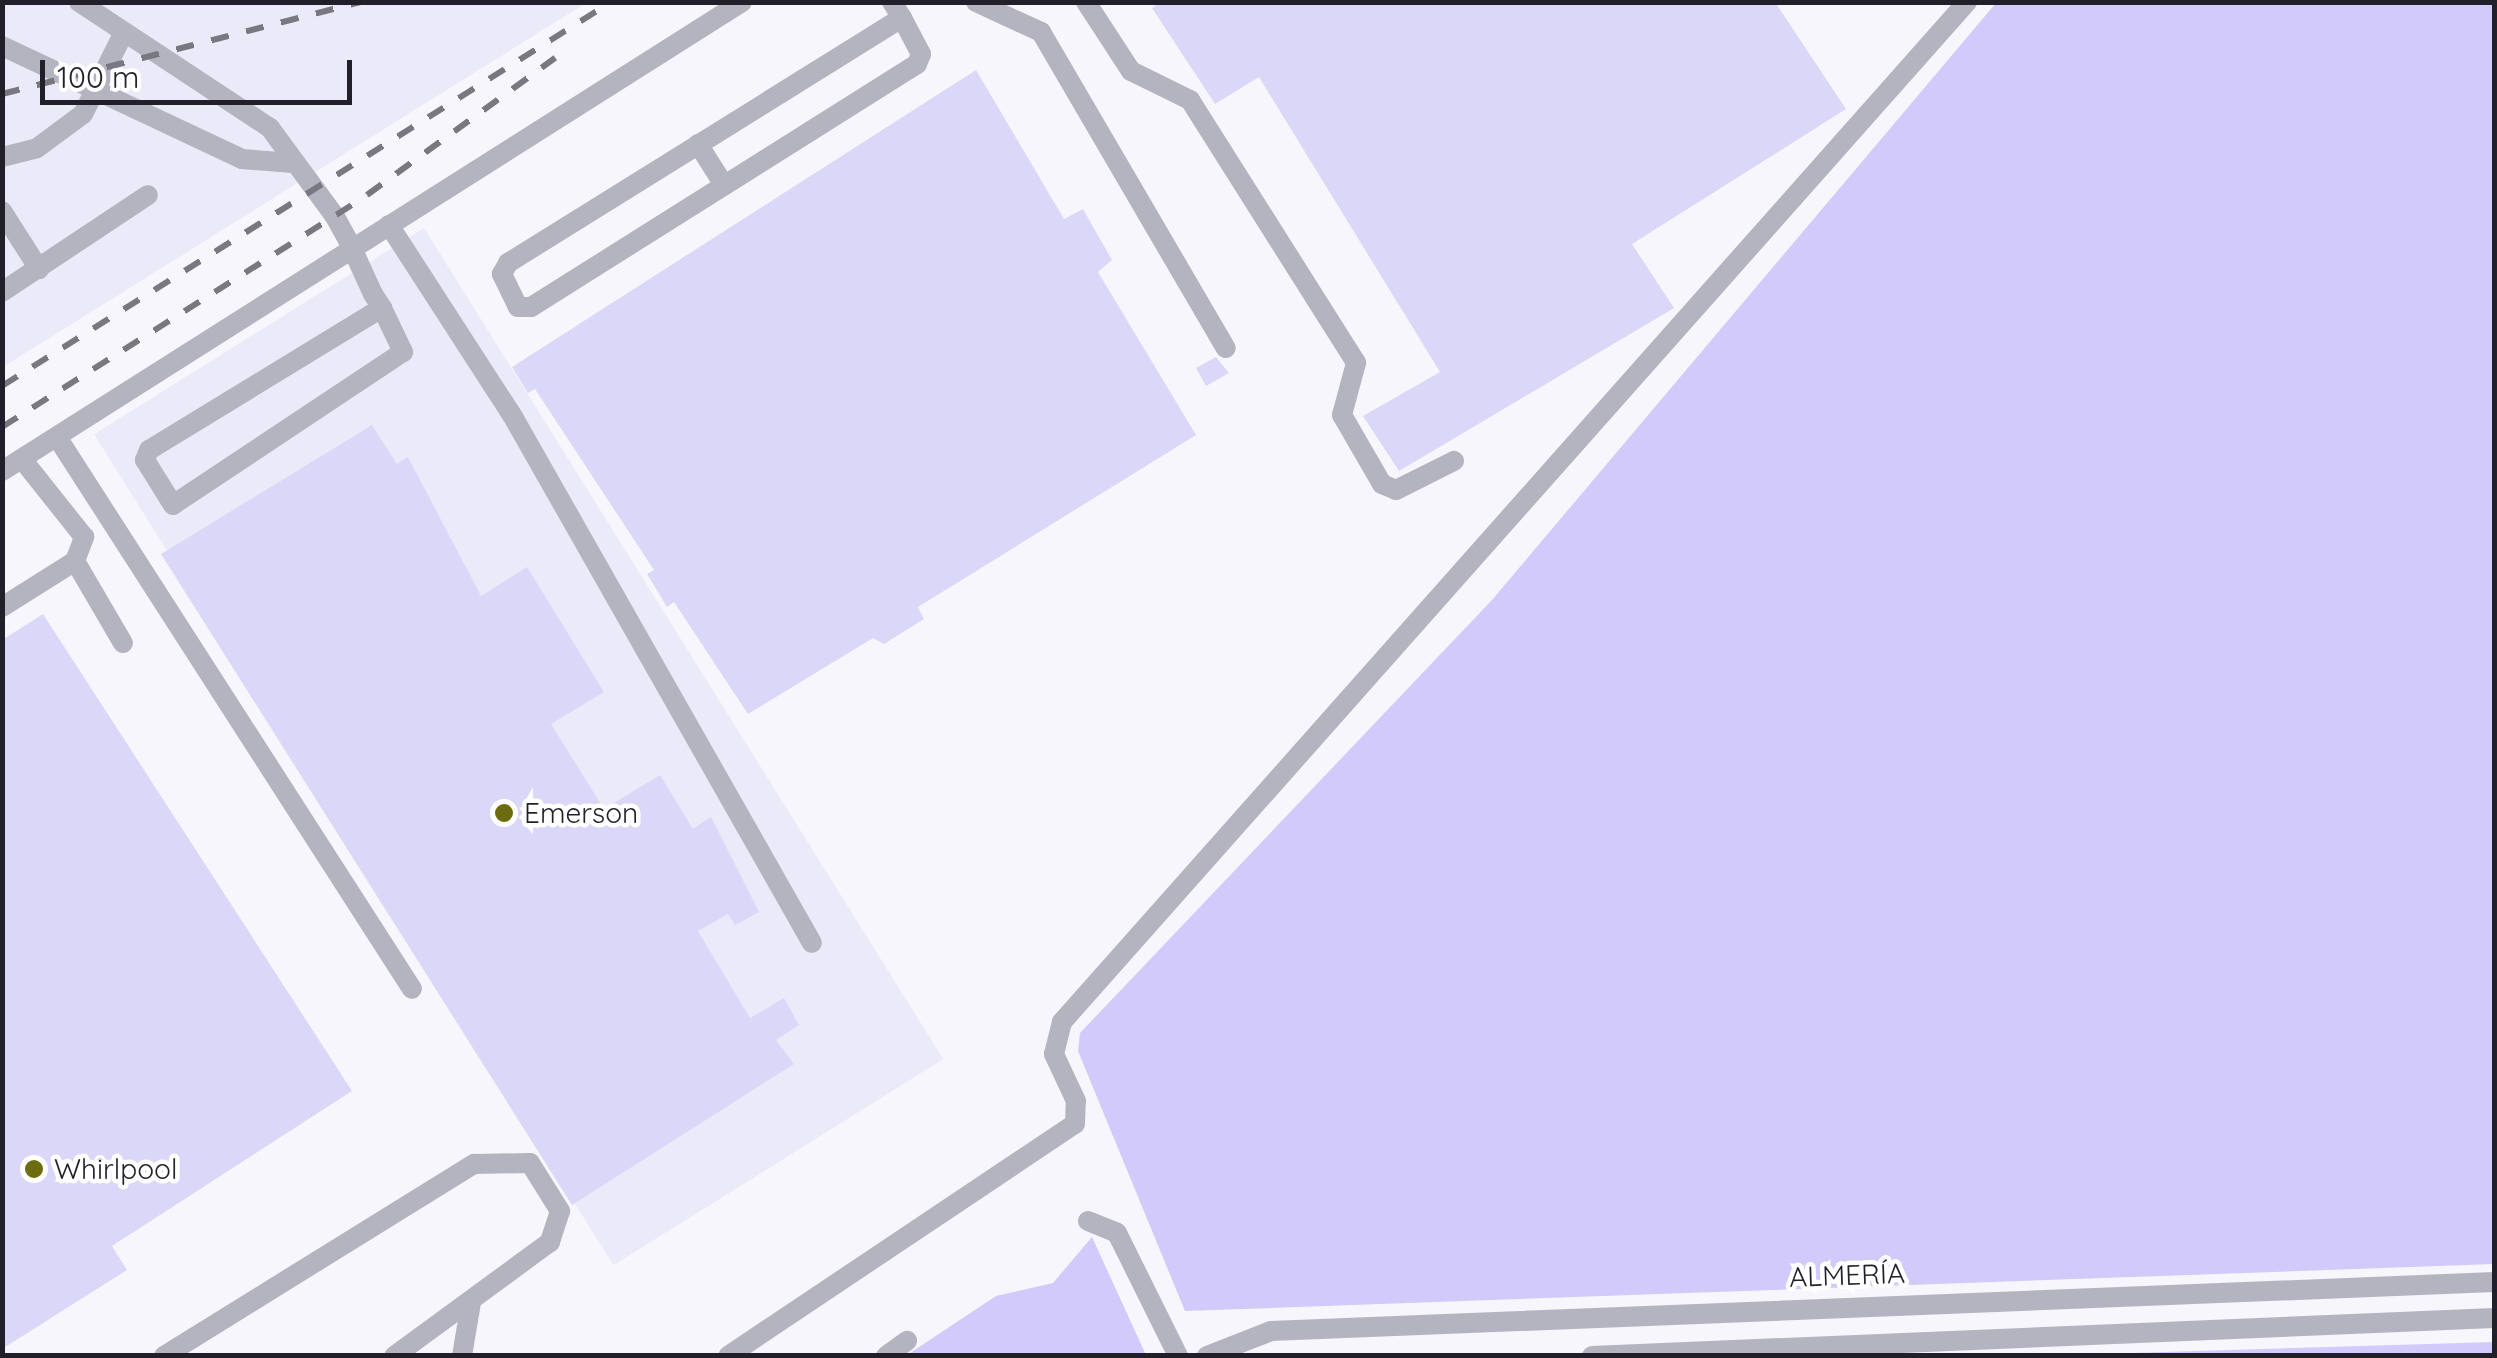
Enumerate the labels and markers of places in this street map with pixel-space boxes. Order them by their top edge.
place label: Emerson [524,796,638,830]
marker: Emerson [493,802,515,824]
place label: Whirlpool [54,1152,177,1186]
marker: Whirlpool [23,1158,45,1180]

